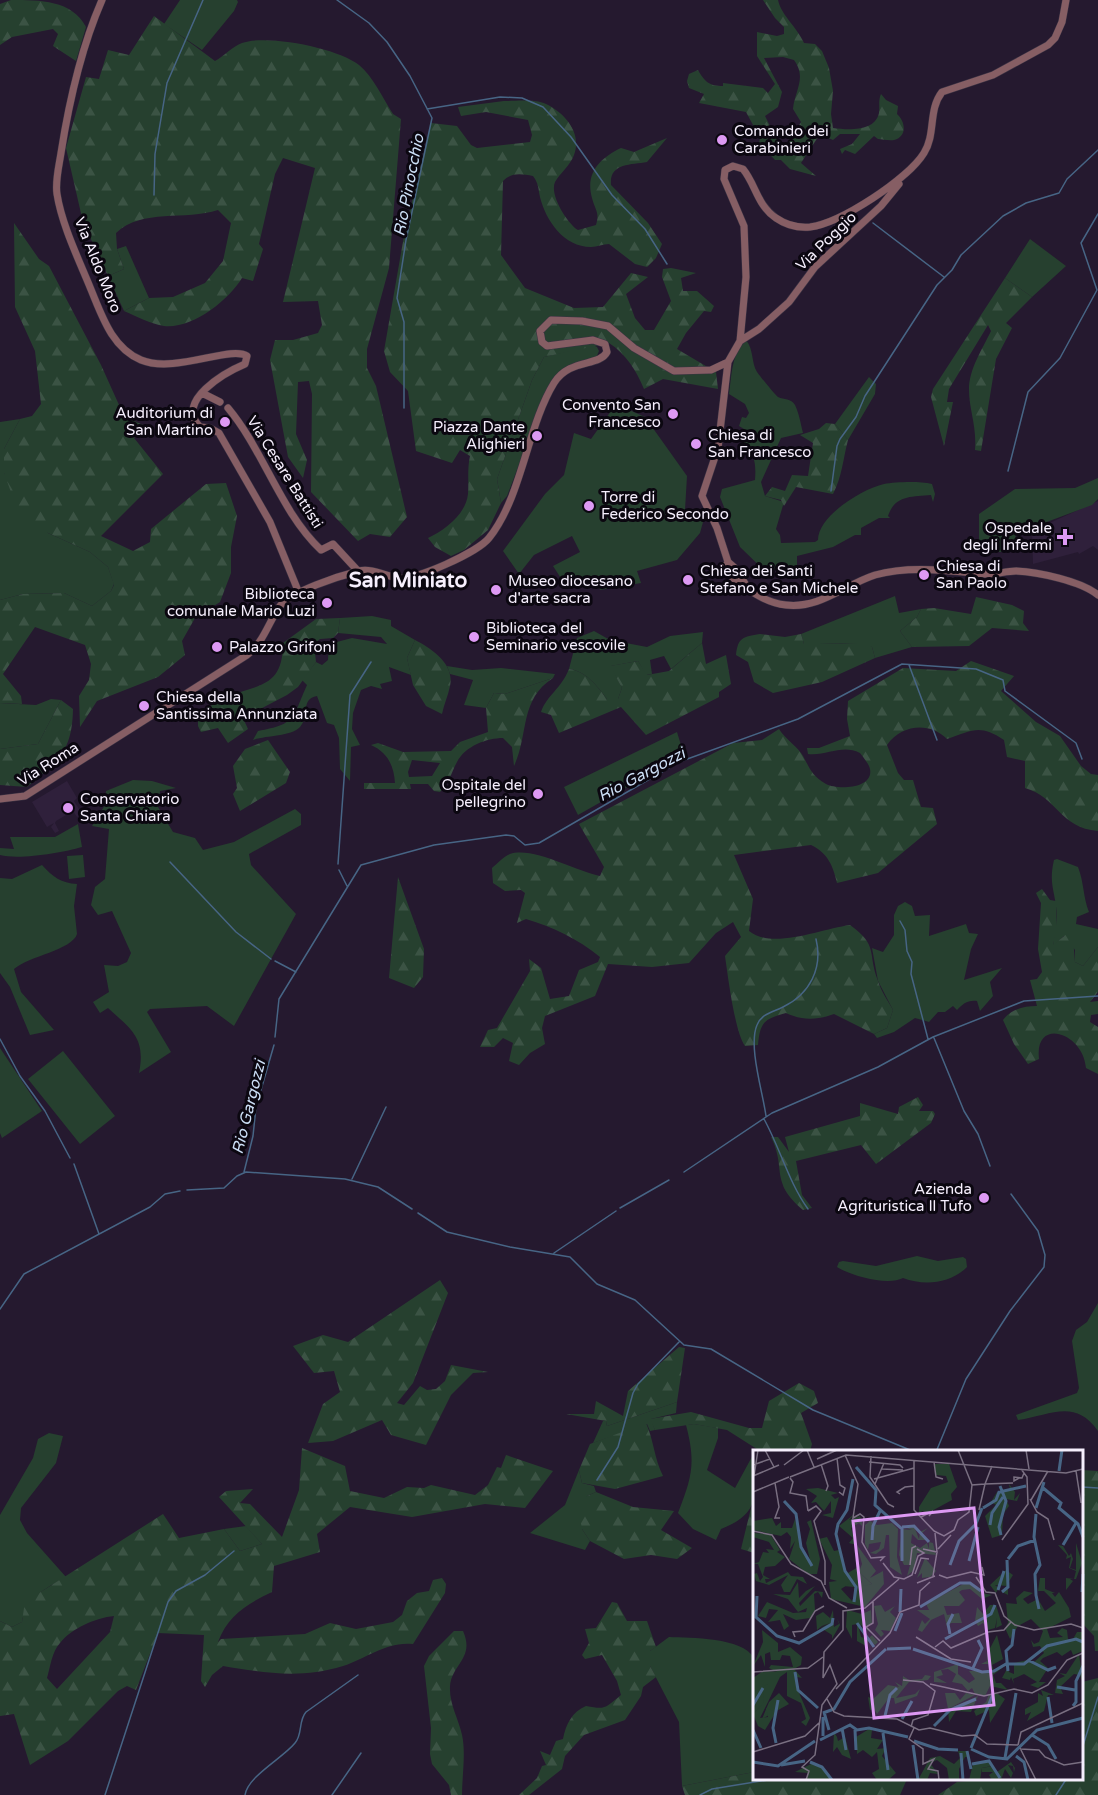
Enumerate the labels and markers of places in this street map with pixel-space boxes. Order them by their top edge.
place label: Comando dei Carabinieri [734,122,829,157]
marker: Comando dei Carabinieri [715,133,729,147]
place label: Convento San Francesco [562,396,661,431]
place label: Auditorium di San Martino [115,404,213,439]
marker: Convento San Francesco [666,407,680,421]
marker: Auditorium di San Martino [218,415,232,429]
place label: Piazza Dante Alighieri [433,418,525,453]
place label: Chiesa di San Francesco [708,426,811,461]
marker: Piazza Dante Alighieri [530,429,544,443]
marker: Chiesa di San Francesco [689,437,703,451]
place label: Torre di Federico Secondo [601,488,729,523]
marker: Torre di Federico Secondo [582,499,596,513]
place label: Ospedale degli Infermi [963,519,1052,554]
marker: Ospedale degli Infermi [1056,528,1074,546]
place label: Chiesa di San Paolo [936,557,1007,592]
place label: Chiesa dei Santi Stefano e San Michele [700,562,858,597]
marker: Chiesa di San Paolo [917,568,931,582]
place label: Museo diocesano d'arte sacra [508,572,633,607]
marker: Chiesa dei Santi Stefano e San Michele [681,573,695,587]
marker: Museo diocesano d'arte sacra [489,583,503,597]
place label: Biblioteca comunale Mario Luzi [167,585,315,620]
marker: Biblioteca comunale Mario Luzi [320,596,334,610]
place label: Biblioteca del Seminario vescovile [486,619,626,654]
marker: Biblioteca del Seminario vescovile [467,630,481,644]
place label: Palazzo Grifoni [229,638,335,656]
marker: Palazzo Grifoni [210,640,224,654]
place label: Chiesa della Santissima Annunziata [156,688,318,723]
marker: Chiesa della Santissima Annunziata [137,699,151,713]
place label: Ospitale del pellegrino [442,776,526,811]
marker: Ospitale del pellegrino [531,787,545,801]
place label: Conservatorio Santa Chiara [80,790,179,825]
marker: Conservatorio Santa Chiara [61,801,75,815]
place label: Azienda Agrituristica Il Tufo [837,1180,972,1215]
marker: Azienda Agrituristica Il Tufo [977,1191,991,1205]

